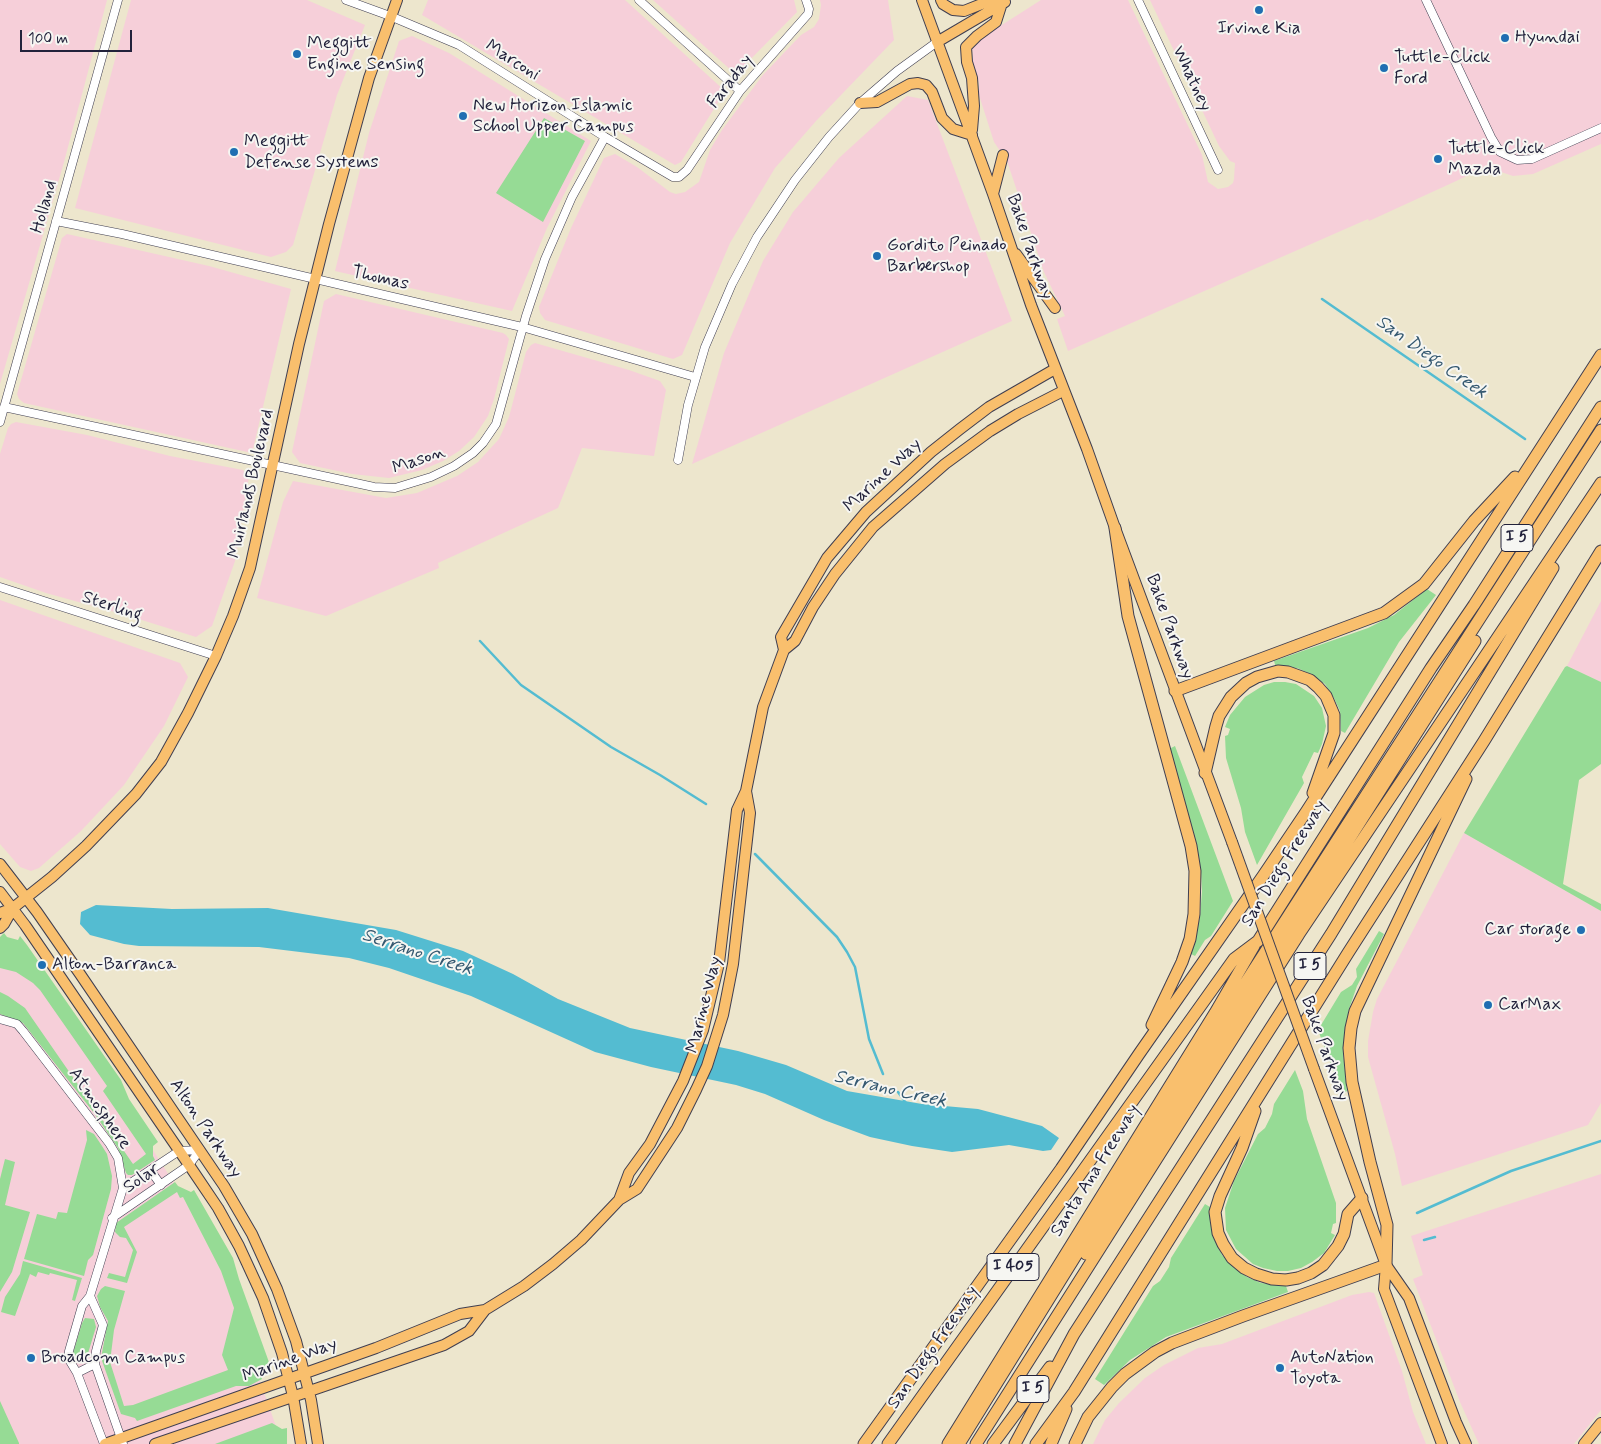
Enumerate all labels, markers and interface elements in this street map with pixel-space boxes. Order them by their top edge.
marker: Irvine Kia [1253,4,1265,16]
place label: Irvine Kia [1217,18,1301,40]
scale bar [22,20,135,52]
place label: Hyundai [1515,27,1580,49]
text: 100 m [28,29,68,49]
marker: Hyundai [1499,32,1511,44]
place label: Meggitt Engine Sensing [307,33,424,76]
street label: Marconi [481,36,543,86]
street label: Whatney [1166,43,1216,115]
place label: Tuttle-Click Ford [1394,47,1490,90]
marker: Meggitt Engine Sensing [291,48,303,60]
street label: Faraday [703,51,759,113]
marker: Tuttle-Click Ford [1378,62,1390,74]
place label: New Horizon Islamic School Upper Campus [473,95,634,138]
marker: New Horizon Islamic School Upper Campus [457,110,469,122]
place label: Meggitt Defense Systems [244,131,379,173]
place label: Tuttle-Click Mazda [1448,138,1544,180]
marker: Meggitt Defense Systems [228,146,240,158]
marker: Tuttle-Click Mazda [1432,153,1444,165]
street label: Holland [27,178,63,236]
street label: Bake Parkway [1001,191,1057,303]
place label: Gordito Peinado Barbershop [887,235,1007,278]
marker: Gordito Peinado Barbershop [871,250,883,262]
street label: Thomas [349,262,411,296]
water label: San Diego Creek [1371,311,1491,405]
street label: Muirlands Boulevard [224,407,280,561]
street label: Marine Way [839,434,927,518]
street label: Mason [390,442,448,480]
road number: I 5 [1501,524,1533,552]
street label: Bake Parkway [1140,572,1198,682]
street label: Sterling [79,587,145,627]
street label: San Diego Freeway [1237,797,1333,931]
place label: Car storage [1484,919,1571,941]
water label: Serrano Creek [359,924,475,982]
marker: Car storage [1575,924,1587,936]
road number: I 5 [1294,952,1326,979]
place label: Alton-Barranca [52,954,176,976]
street label: Marine Way [683,954,727,1056]
marker: Alton-Barranca [36,959,48,971]
street label: Bake Parkway [1295,994,1353,1104]
place label: CarMax [1498,994,1561,1016]
marker: CarMax [1482,999,1494,1011]
street label: Atmosphere [63,1064,135,1154]
water label: Serrano Creek [832,1066,948,1114]
street label: Alton Parkway [164,1075,246,1183]
street label: Santa Ana Freeway [1047,1101,1145,1241]
street label: Solar [120,1159,164,1199]
road number: I 405 [987,1254,1039,1280]
street label: San Diego Freeway [884,1282,984,1414]
street label: Marine Way [240,1334,340,1388]
place label: Broadcom Campus [41,1347,185,1369]
place label: AutoNation Toyota [1290,1347,1374,1390]
marker: Broadcom Campus [25,1352,37,1364]
marker: AutoNation Toyota [1274,1362,1286,1374]
road number: I 5 [1017,1376,1049,1402]

